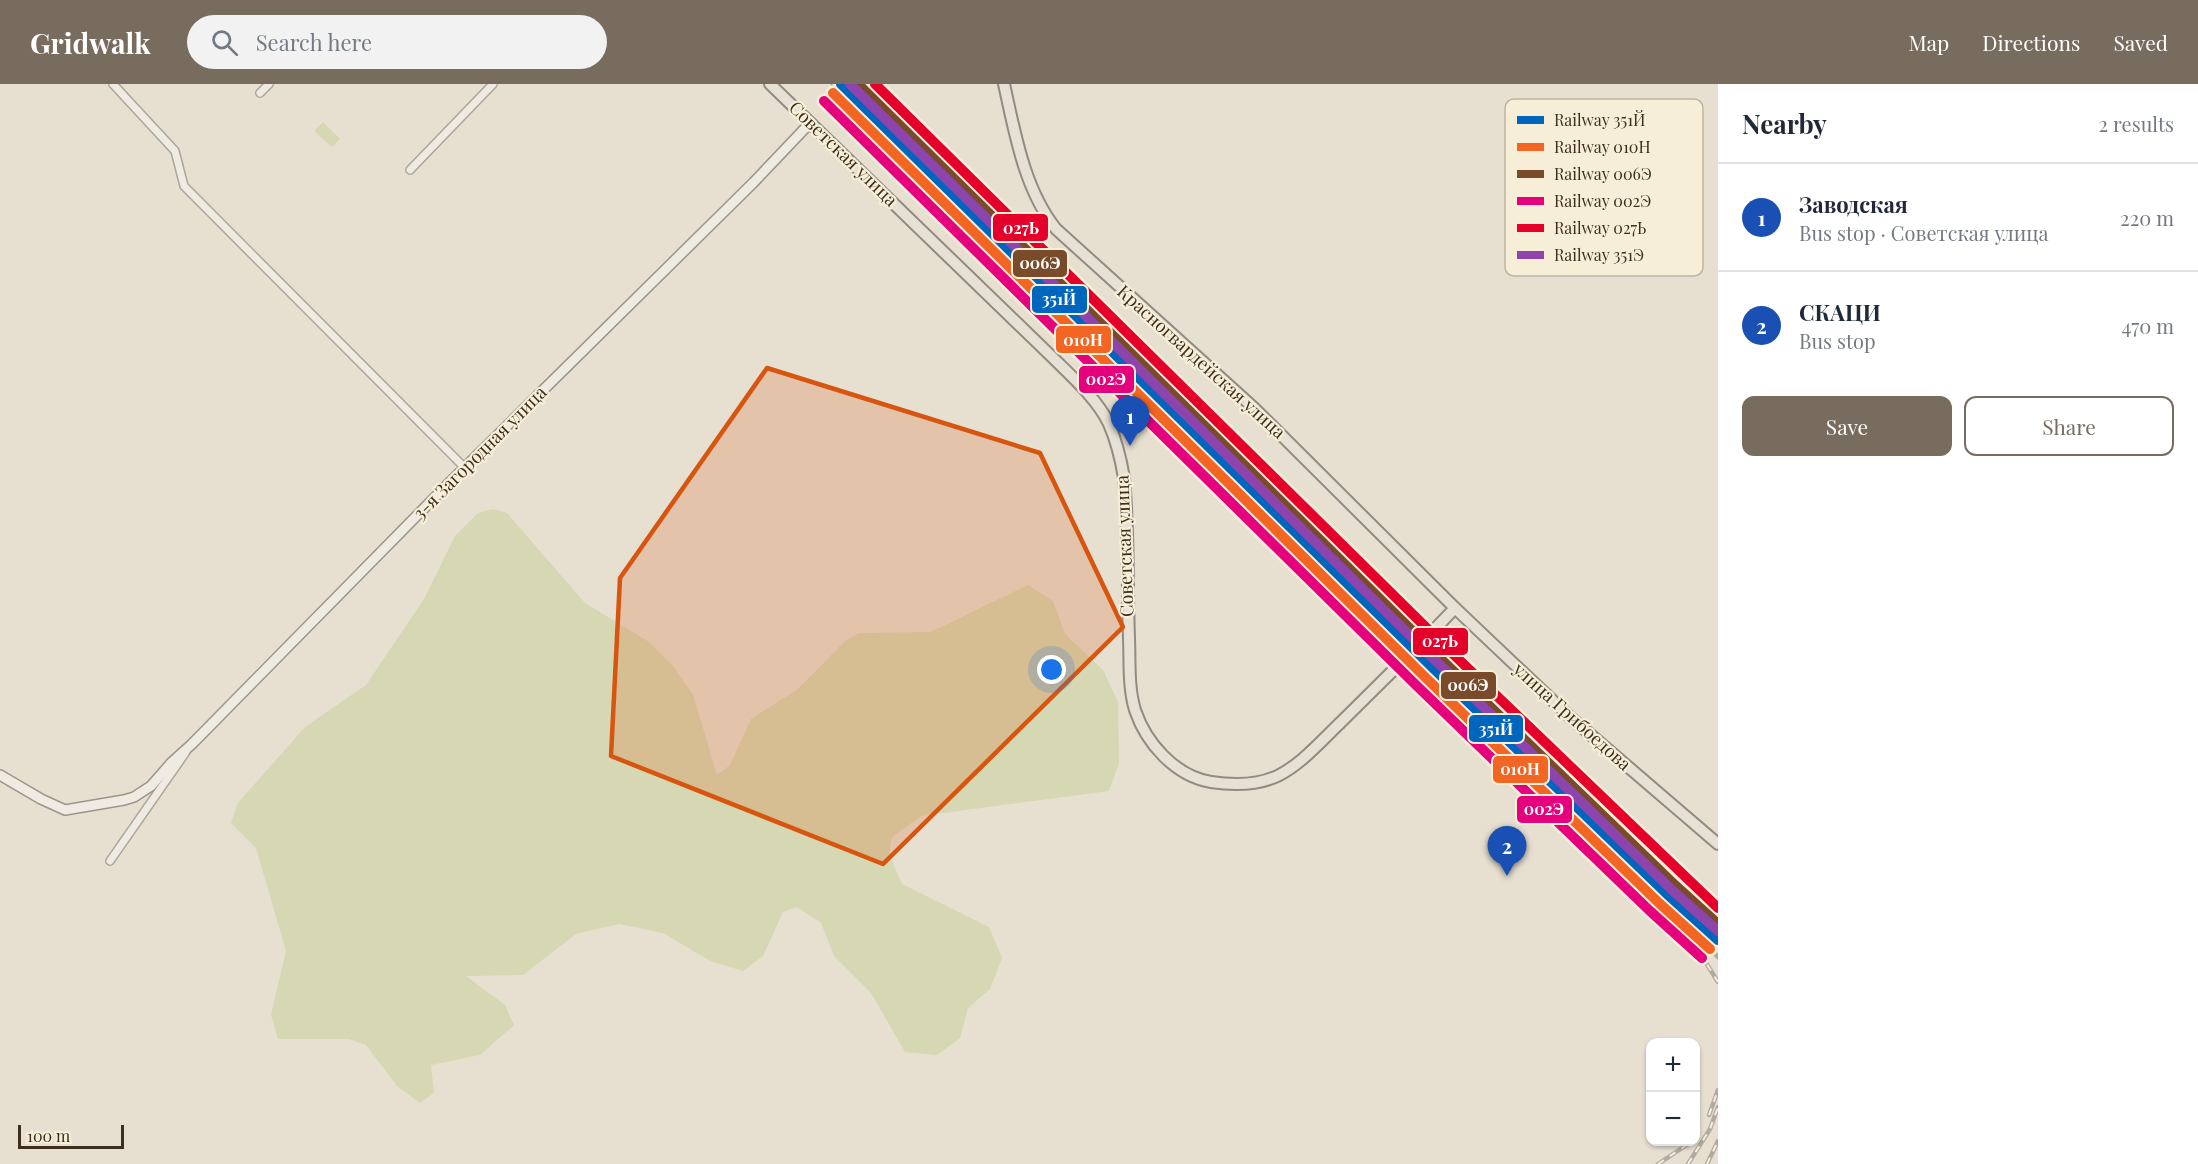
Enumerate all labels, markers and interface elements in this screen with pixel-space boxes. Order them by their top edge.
search box [187,15,607,69]
text: Gridwalk [30,24,151,61]
icon: search [208,26,241,59]
text: Search here [256,27,372,57]
text: Map [1908,28,1949,56]
text: Directions [1982,28,2080,56]
text: Saved [2113,28,2168,56]
street label: Советская улица [784,95,903,211]
legend [1505,99,1703,276]
text: Nearby [1742,106,1827,141]
text: Railway 351Й [1554,109,1646,130]
text: 2 results [2099,110,2174,137]
text: Railway 010Н [1554,136,1651,157]
text: Railway 006Э [1554,163,1652,184]
text: Заводская [1799,189,1908,219]
text: Railway 002Э [1554,190,1651,211]
text: 1 [1758,204,1765,231]
text: 220 m [2120,204,2174,231]
line badge: 027Ь [992,213,1049,242]
text: 027Ь [1003,217,1039,238]
text: Railway 027Ь [1554,217,1646,238]
text: Bus stop · Советская улица [1799,219,2049,246]
text: Railway 351Э [1554,244,1644,265]
line badge: 006Э [1012,249,1068,278]
text: 006Э [1020,252,1060,273]
street label: Красногвардейская улица [1112,279,1291,443]
line badge: 351Й [1031,285,1088,314]
text: 351Й [1042,288,1076,309]
text: СКАЦИ [1799,297,1881,327]
text: 2 [1756,312,1767,339]
text: 470 m [2122,312,2174,339]
line badge: 010Н [1055,325,1112,354]
text: Bus stop [1799,327,1876,354]
text: 010Н [1063,329,1103,350]
line badge: 002Э [1078,365,1135,394]
text: 002Э [1086,368,1126,389]
street label: 3-я Загородная улица [407,380,551,524]
pin: 1 [1110,396,1150,446]
button: Save [1742,396,1952,456]
button: Share [1964,396,2174,456]
street label: Советская улица [1110,475,1138,617]
line badge: 027Ь [1412,627,1469,656]
text: 027Ь [1422,630,1458,651]
your location [1037,655,1066,684]
street label: улица Грибоедова [1508,656,1637,776]
line badge: 006Э [1440,671,1497,700]
text: 006Э [1448,674,1488,695]
line badge: 351Й [1468,714,1524,743]
text: 351Й [1479,718,1513,739]
line badge: 010Н [1492,755,1549,784]
text: 010Н [1500,758,1540,779]
line badge: 002Э [1516,795,1573,824]
text: 002Э [1524,798,1564,819]
pin: 2 [1488,826,1526,876]
map controls [1646,1038,1700,1146]
button: + [1646,1038,1700,1092]
button: − [1646,1092,1700,1146]
scale bar [18,1122,124,1150]
text: 100 m [27,1125,70,1146]

